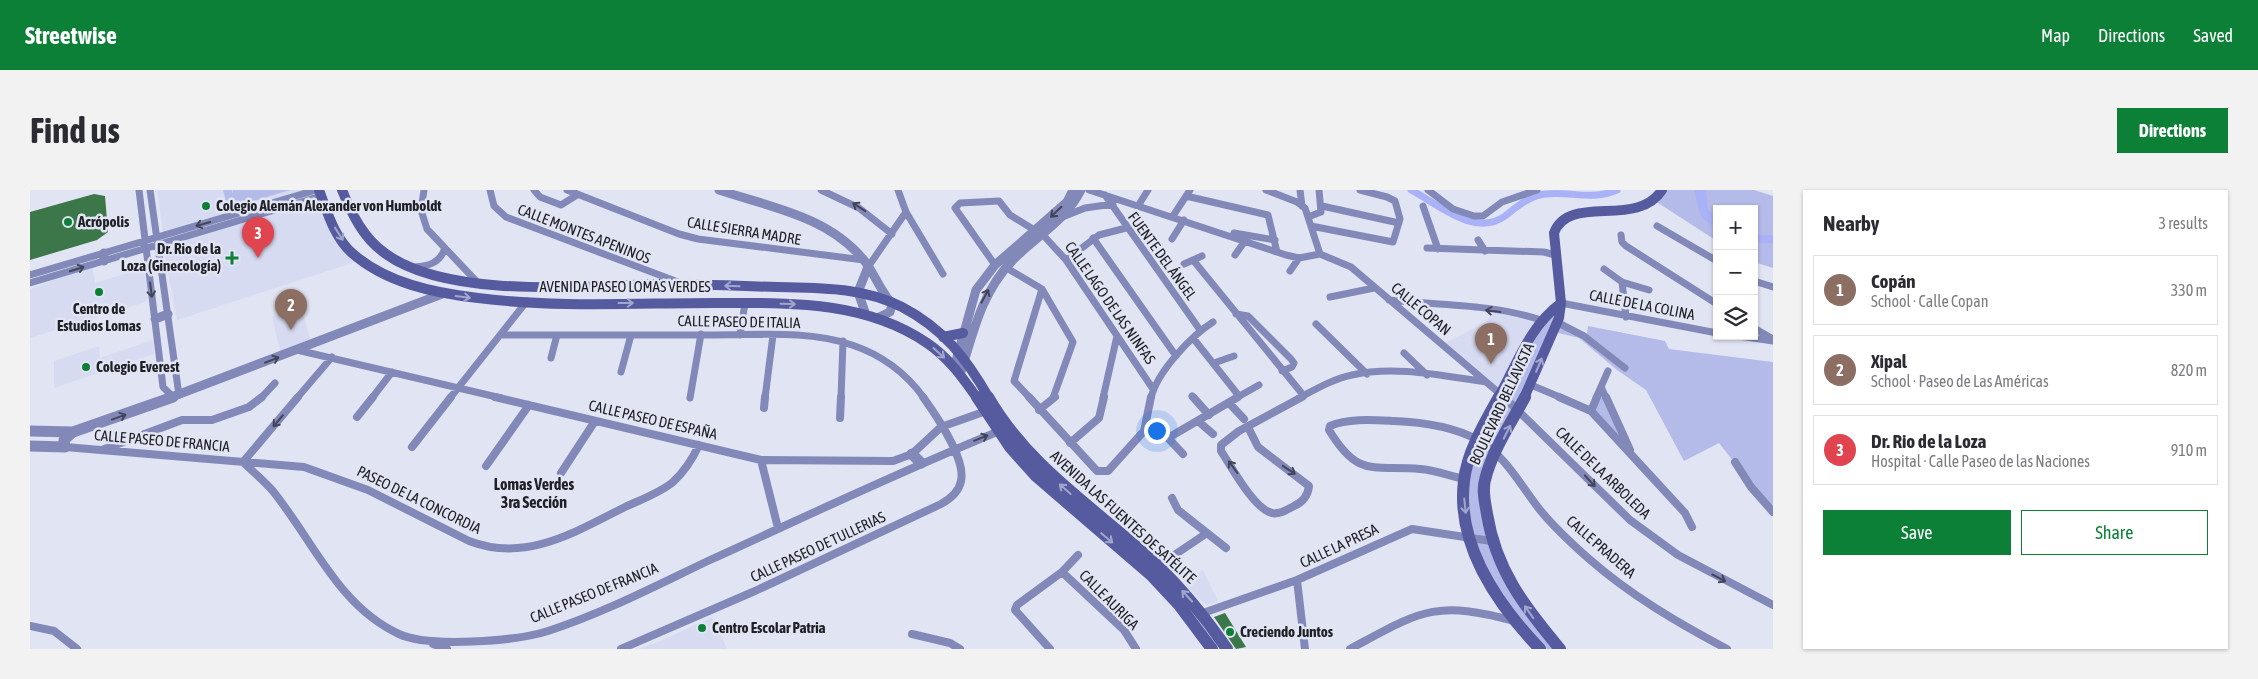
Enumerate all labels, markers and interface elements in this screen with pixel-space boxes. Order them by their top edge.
text: Streetwise [25,22,117,49]
text: Map [2041,25,2070,46]
text: Directions [2098,25,2165,46]
text: Saved [2193,25,2233,46]
button: Directions [2117,108,2228,153]
text: Find us [30,110,120,150]
place label: Colegio Alemán Alexander von Humboldt [216,197,442,214]
marker: Colegio Alemán Alexander von Humboldt [200,200,212,212]
street label: CALLE MONTES APENINOS [515,200,653,267]
one-way arrow [853,202,867,212]
map controls [1713,205,1758,340]
button: + [1713,205,1758,250]
one-way arrow [1050,206,1063,218]
street label: FUENTE DEL ÁNGEL [1125,209,1200,303]
text: Nearby [1823,211,1879,235]
place label: Acrópolis [77,213,130,230]
street label: CALLE SIERRA MADRE [686,213,803,248]
text: 3 results [2158,214,2208,232]
marker: Acrópolis [62,216,74,228]
pin: 3 [242,217,274,258]
one-way arrow [195,219,211,229]
one-way arrow [334,227,344,241]
street label: CALLE LAGO DE LAS NINFAS [1062,238,1159,367]
place label: Dr. Rio de la Loza (Ginecología) [121,240,221,274]
button: − [1713,250,1758,295]
marker: Dr. Rio de la Loza (Ginecología) [225,251,239,265]
one-way arrow [68,264,84,274]
text: Copán [1871,270,1916,292]
street label: AVENIDA PASEO LOMAS VERDES [539,278,711,295]
street label: CALLE COPAN [1388,279,1454,338]
one-way arrow [724,281,740,291]
text: 1 [1836,281,1844,299]
text: 330 m [2171,281,2207,299]
one-way arrow [147,282,157,298]
marker: Centro de Estudios Lomas [93,286,105,298]
street label: CALLE DE LA COLINA [1588,286,1697,323]
pin: 2 [275,289,307,330]
one-way arrow [981,289,991,303]
one-way arrow [455,292,471,302]
text: School · Calle Copan [1871,292,1988,310]
button: layers [1713,295,1758,340]
one-way arrow [617,298,633,308]
one-way arrow [780,299,796,309]
place label: Centro de Estudios Lomas [57,300,142,334]
one-way arrow [1485,305,1501,315]
street label: CALLE PASEO DE ITALIA [677,312,801,331]
pin: 1 [1475,323,1507,364]
street label: BOULEVARD BELLAVISTA [1466,340,1537,467]
one-way arrow [933,347,946,359]
text: Xipal [1871,350,1907,372]
one-way arrow [263,355,279,364]
place label: Colegio Everest [96,358,180,375]
one-way arrow [1535,358,1545,373]
marker: Colegio Everest [80,361,92,373]
text: 2 [1836,361,1844,379]
text: 820 m [2171,361,2207,379]
text: School · Paseo de Las Américas [1871,372,2049,390]
street label: CALLE PASEO DE ESPAÑA [587,396,720,443]
one-way arrow [111,412,127,421]
one-way arrow [273,414,284,427]
your location [1144,418,1170,444]
street label: CALLE DE LA ARBOLEDA [1553,423,1655,523]
one-way arrow [1503,425,1512,440]
street label: CALLE PASEO DE FRANCIA [93,426,231,455]
text: Dr. Rio de la Loza [1871,430,1986,452]
one-way arrow [973,433,988,443]
text: 3 [1836,441,1844,459]
text: 910 m [2171,441,2207,459]
street label: AVENIDA LAS FUENTES DE SATÉLITE [1047,447,1200,587]
text: Hospital · Calle Paseo de las Naciones [1871,452,2090,470]
one-way arrow [1228,460,1238,474]
street label: PASEO DE LA CONCORDIA [354,462,485,537]
one-way arrow [1282,465,1296,475]
district label: Lomas Verdes 3ra Sección [494,475,575,511]
one-way arrow [1584,475,1596,487]
one-way arrow [1059,483,1072,495]
one-way arrow [1460,497,1469,513]
street label: CALLE PASEO DE TULLERIAS [748,508,888,585]
button: Save [1823,510,2011,555]
button: Share [2021,510,2208,555]
street label: CALLE PRADERA [1563,512,1640,582]
street label: CALLE LA PRESA [1297,520,1381,571]
one-way arrow [1101,533,1114,544]
street label: CALLE PASEO DE FRANCIA [527,559,661,626]
street label: CALLE AURIGA [1076,566,1143,633]
one-way arrow [1711,574,1726,583]
one-way arrow [1181,590,1193,603]
one-way arrow [1524,605,1534,619]
place label: Centro Escolar Patria [712,619,826,636]
marker: Centro Escolar Patria [696,622,708,634]
place label: Creciendo Juntos [1240,623,1334,640]
marker: Creciendo Juntos [1224,626,1236,638]

